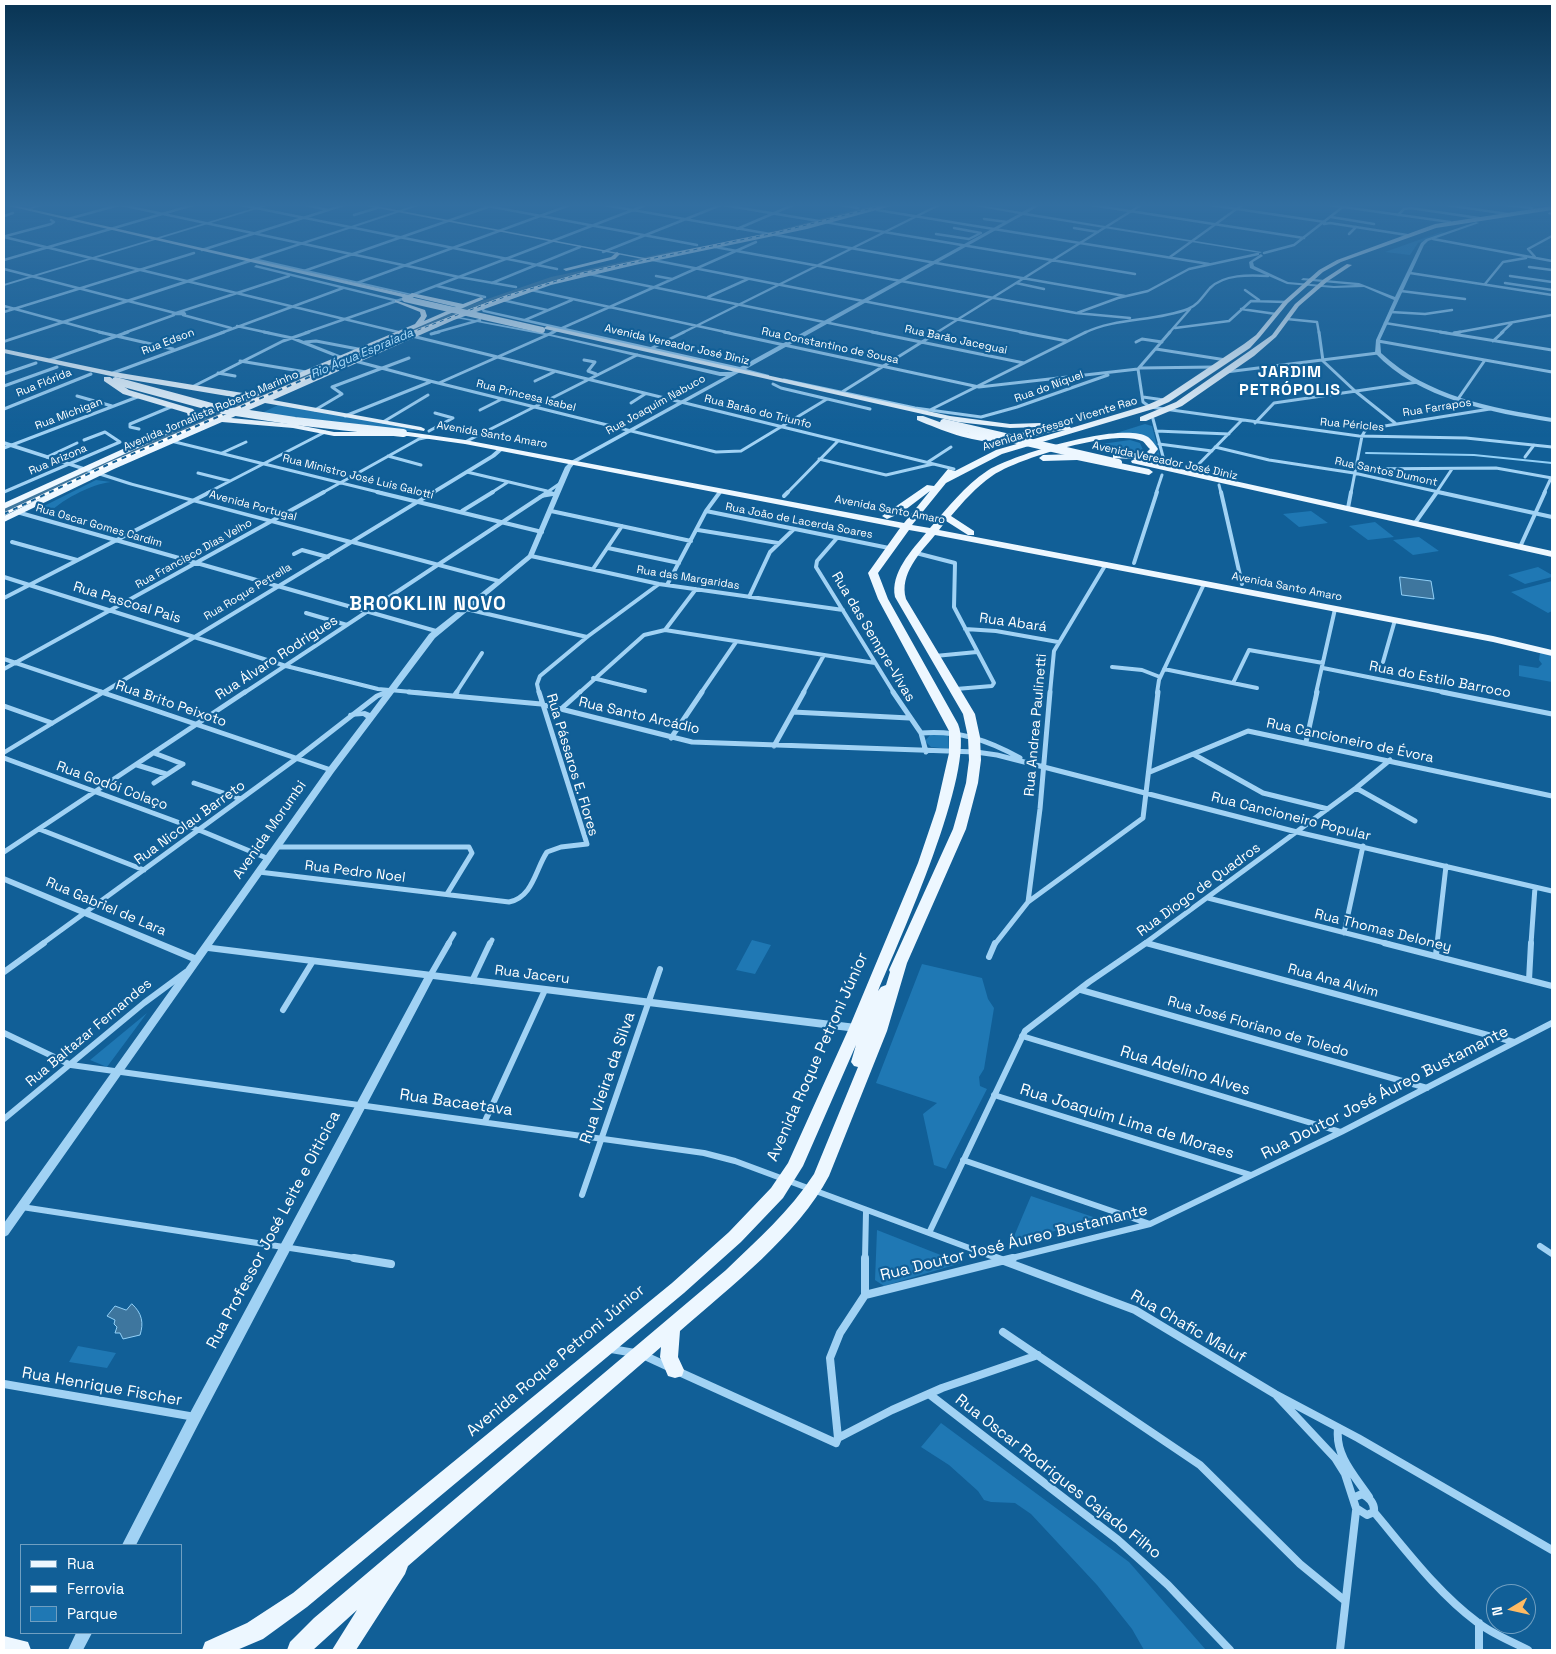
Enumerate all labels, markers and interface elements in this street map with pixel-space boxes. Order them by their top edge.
street label: Avenida Vereador José Diniz [603,322,751,368]
street label: Rua Barão Jaceguai [904,323,1008,357]
street label: Rua Constantino de Sousa [760,325,900,367]
street label: Rua Edson [140,326,196,358]
water label: Rio Água Espraiada [309,326,415,382]
district label: JARDIM PETRÓPOLIS [1238,363,1342,401]
street label: Rua Flórida [14,366,74,400]
street label: Avenida Jornalista Roberto Marinho [121,368,301,454]
street label: Rua do Níquel [1013,368,1085,406]
street label: Rua Joaquim Nabuco [604,372,708,438]
street label: Rua Princesa Isabel [475,377,577,415]
street label: Rua Barão do Triunfo [703,392,813,432]
street label: Avenida Professor Vicente Rao [981,394,1139,454]
street label: Rua Michigan [33,395,105,433]
street label: Rua Farrapos [1402,396,1472,420]
street label: Rua Péricles [1319,416,1385,434]
street label: Avenida Santo Amaro [436,419,548,451]
street label: Avenida Vereador José Diniz [1091,439,1239,483]
street label: Rua Arizona [27,442,89,478]
street label: Rua Ministro José Luis Galotti [281,452,435,502]
street label: Rua Santos Dumont [1333,455,1439,489]
street label: Avenida Portugal [208,488,298,524]
street label: Avenida Santo Amaro [834,493,946,527]
street label: Rua João de Lacerda Soares [724,500,874,542]
street label: Rua Oscar Gomes Cardim [34,502,164,550]
street label: Rua Francisco Dias Velho [133,516,255,592]
street label: Rua Roque Petrella [202,561,294,623]
street label: Rua das Margaridas [636,563,740,593]
street label: Rua das Sempre-Vivas [828,569,918,705]
street label: Avenida Santo Amaro [1231,570,1343,604]
street label: Rua Pascoal Pais [71,579,183,627]
district label: BROOKLIN NOVO [348,594,508,616]
street label: Rua Abará [978,610,1048,636]
street label: Rua Álvaro Rodrigues [213,612,341,704]
street label: Rua Andrea Paulinetti [1021,653,1051,797]
street label: Rua do Estilo Barroco [1368,658,1512,702]
street label: Rua Brito Peixoto [113,677,229,731]
street label: Rua Pássaros E. Flores [542,692,602,838]
street label: Rua Santo Arcádio [577,694,701,738]
street label: Rua Cancioneiro de Évora [1265,715,1435,767]
street label: Rua Godói Colaço [54,758,170,814]
street label: Rua Nicolau Barreto [131,777,249,869]
street label: Avenida Morumbi [230,778,310,882]
street label: Rua Cancioneiro Popular [1209,789,1373,845]
street label: Rua Diogo de Quadros [1134,840,1264,940]
street label: Rua Pedro Noel [304,857,406,887]
street label: Rua Gabriel de Lara [43,874,169,940]
street label: Rua Thomas Deloney [1313,906,1453,956]
street label: Avenida Roque Petroni Júnior [763,950,873,1164]
street label: Rua Ana Alvim [1286,961,1380,1001]
street label: Rua Jaceru [494,962,570,988]
street label: Rua Baltazar Fernandes [23,975,155,1091]
street label: Rua José Floriano de Toledo [1165,993,1351,1061]
street label: Rua Vieira da Silva [576,1009,640,1147]
street label: Rua Doutor José Áureo Bustamante [1258,1022,1512,1164]
street label: Rua Adelino Alves [1118,1042,1252,1100]
street label: Rua Joaquim Lima de Moraes [1018,1080,1236,1164]
street label: Rua Bacaetava [398,1086,514,1120]
street label: Rua Professor José Leite e Oiticica [203,1108,345,1352]
street label: Rua Doutor José Áureo Bustamante [878,1200,1150,1286]
street label: Avenida Roque Petroni Júnior [463,1281,649,1441]
street label: Rua Chafic Maluf [1127,1286,1249,1368]
street label: Rua Henrique Fischer [20,1363,184,1411]
street label: Rua Oscar Rodrigues Cajado Filho [951,1390,1165,1564]
legend [20,1544,182,1634]
text: Rua [67,1554,94,1573]
text: Ferrovia [67,1579,124,1598]
north arrow [1486,1584,1536,1634]
text: Parque [67,1604,118,1623]
text: N [1488,1605,1507,1617]

